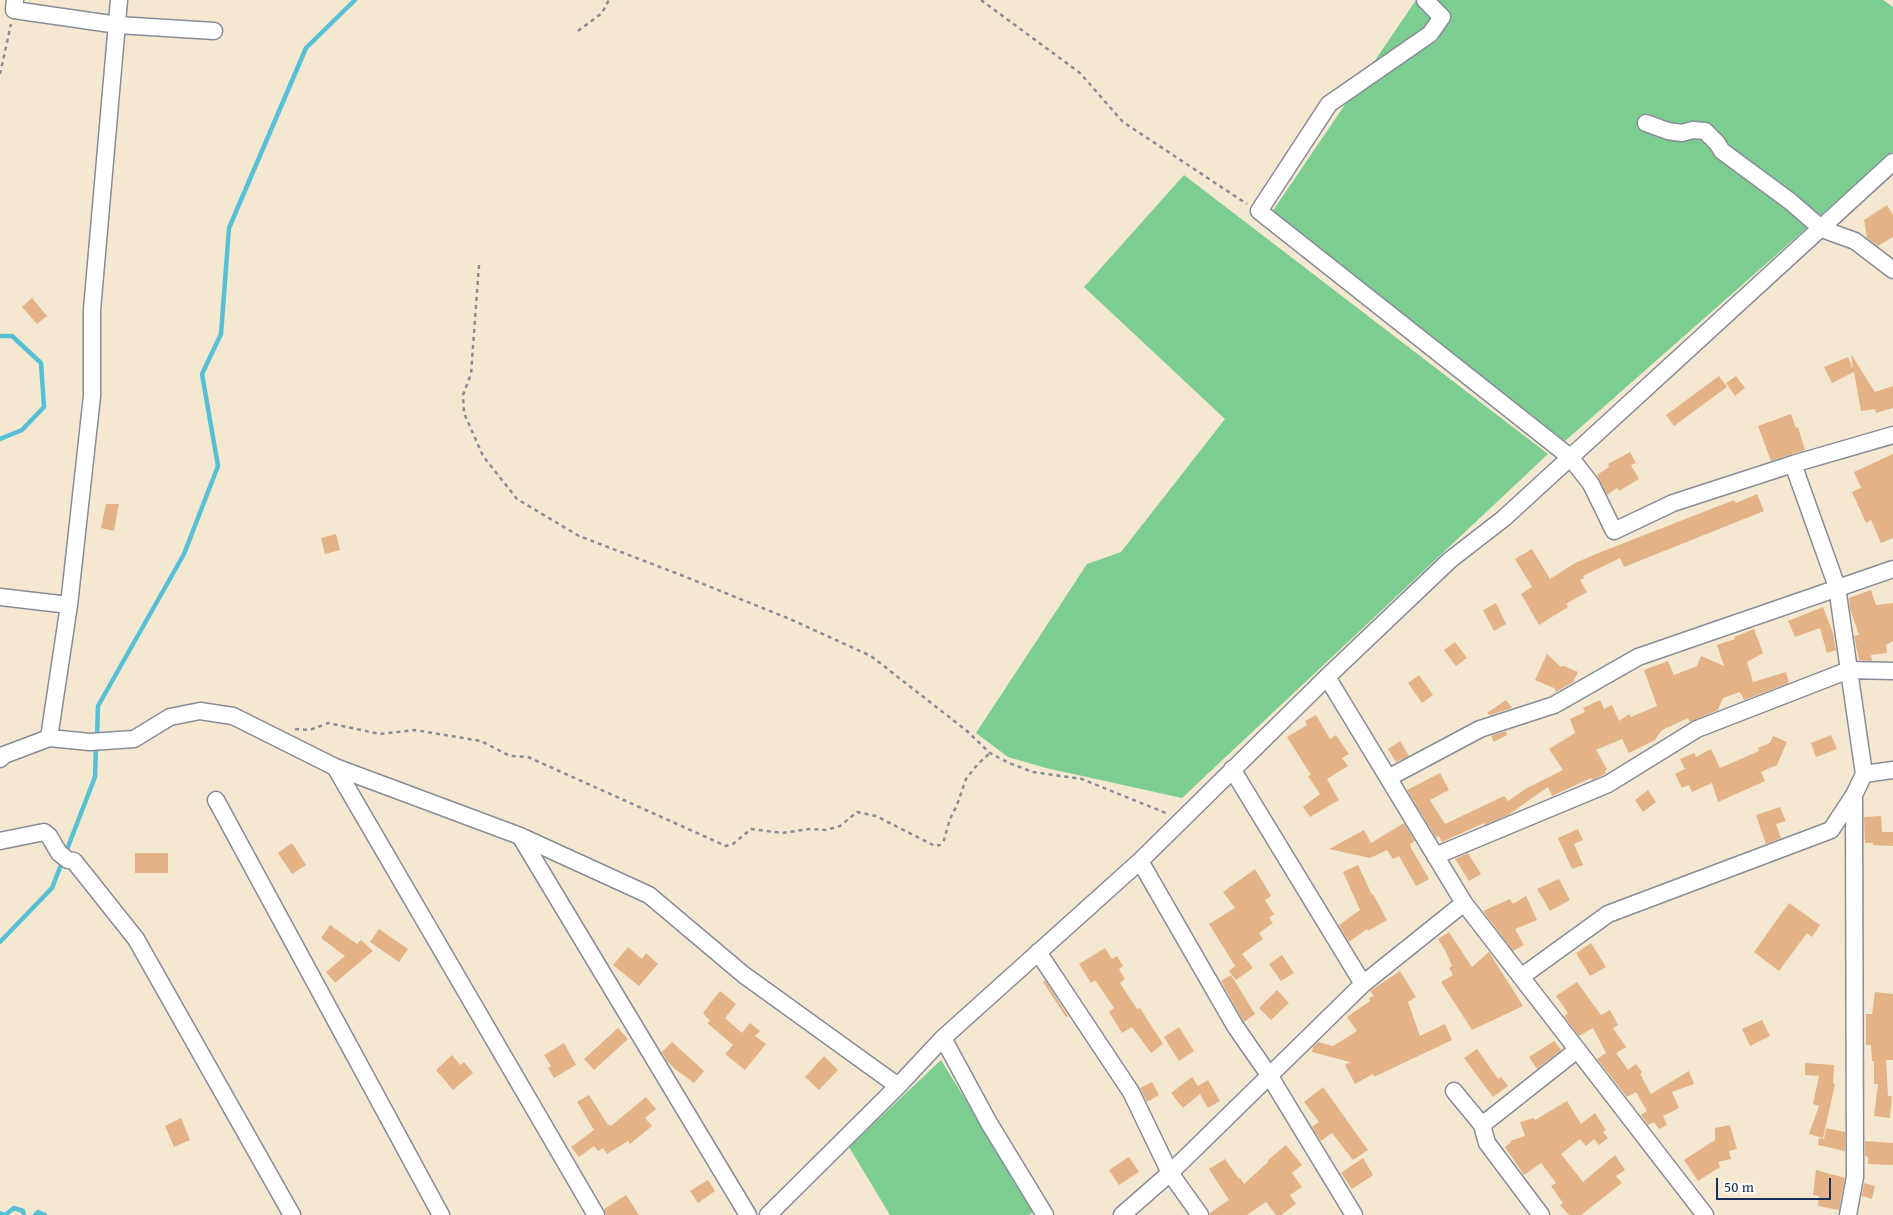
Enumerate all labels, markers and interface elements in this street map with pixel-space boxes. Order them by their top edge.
scale bar [1718,1168,1833,1200]
text: 50 m [1724,1176,1754,1197]

